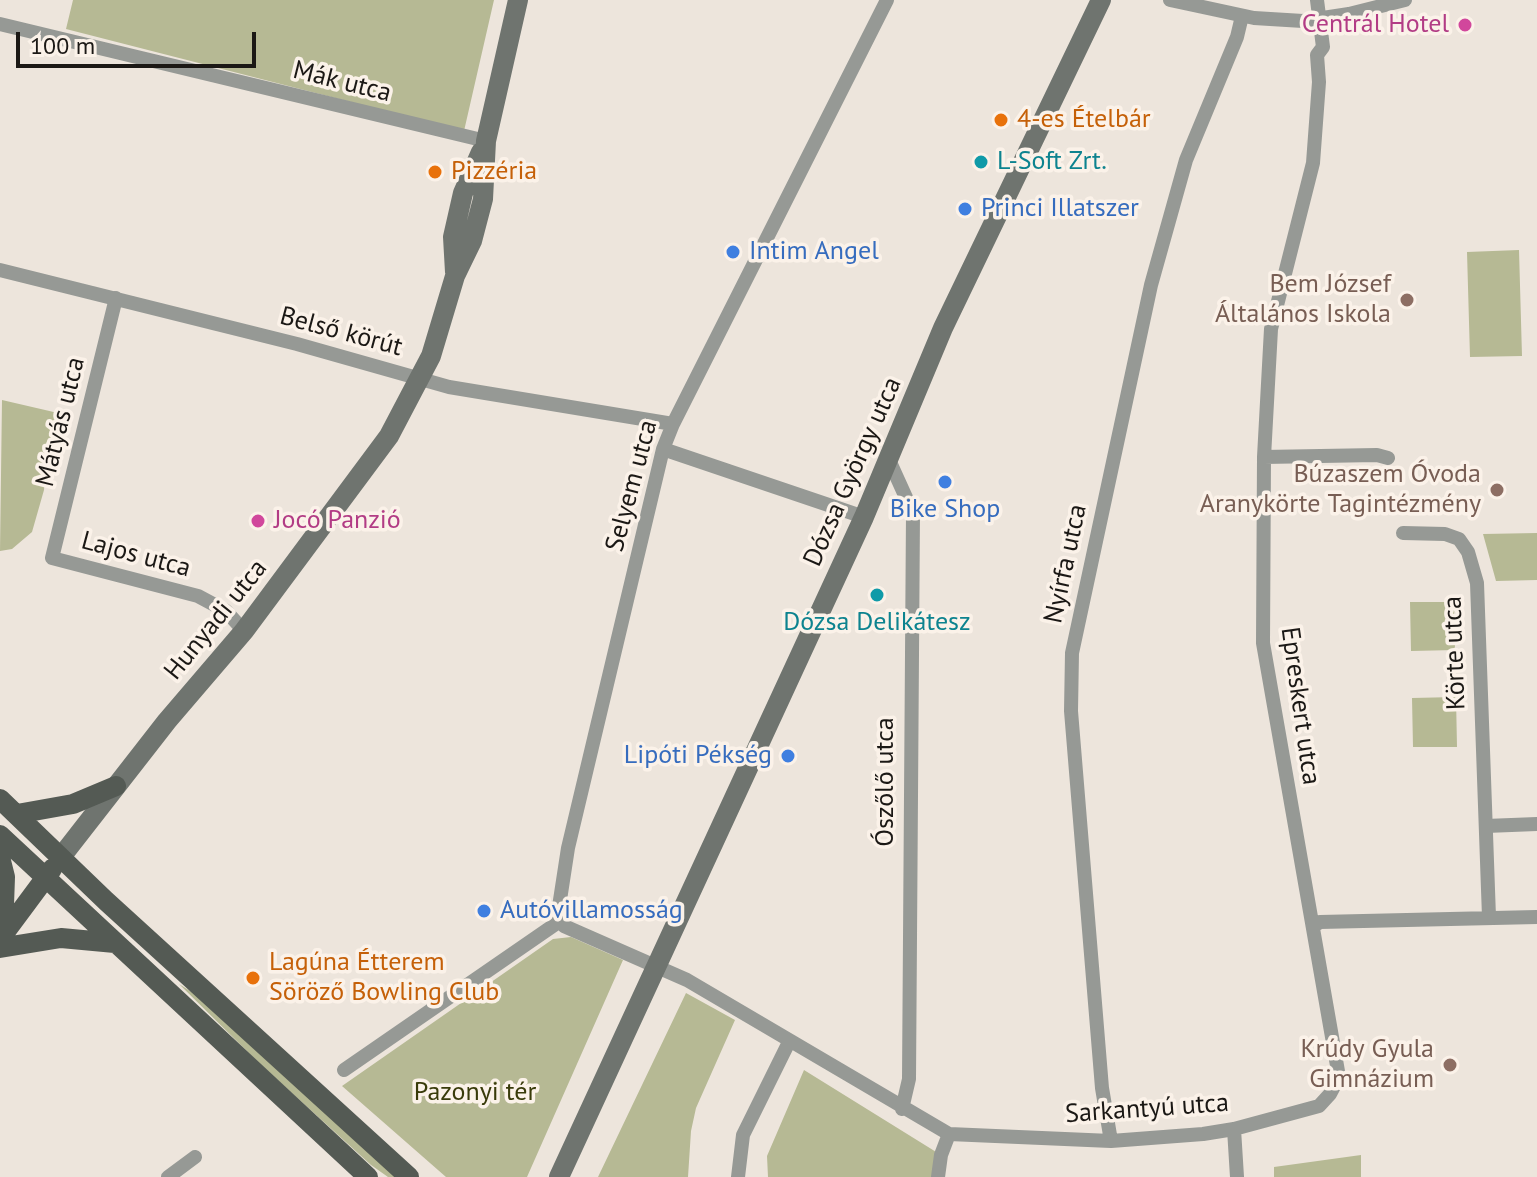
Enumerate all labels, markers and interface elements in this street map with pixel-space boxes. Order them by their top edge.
place label: Centrál Hotel [1302,9,1449,41]
scale bar [20,16,260,66]
marker: Centrál Hotel [1456,16,1474,34]
text: 100 m [30,30,95,61]
street label: Mák utca [290,55,394,109]
place label: 4-es Ételbár [1017,104,1151,136]
marker: 4-es Ételbár [992,111,1010,129]
place label: L-Soft Zrt. [997,146,1107,178]
marker: L-Soft Zrt. [972,153,990,171]
place label: Pizzéria [451,156,537,188]
marker: Pizzéria [426,163,444,181]
place label: Princi Illatszer [981,193,1139,225]
marker: Princi Illatszer [956,200,974,218]
place label: Intim Angel [749,236,879,268]
marker: Intim Angel [724,243,742,261]
place label: Bem József Általános Iskola [1215,269,1391,330]
marker: Bem József Általános Iskola [1398,291,1416,309]
street label: Belső körút [276,301,406,363]
street label: Mátyás utca [30,354,92,490]
street label: Dózsa György utca [797,373,909,571]
street label: Selyem utca [599,417,665,555]
place label: Búzaszem Óvoda Aranykörte Tagintézmény [1200,459,1481,520]
marker: Bike Shop [936,473,954,491]
marker: Búzaszem Óvoda Aranykörte Tagintézmény [1488,481,1506,499]
place label: Bike Shop [890,494,1000,526]
street label: Nyírfa utca [1038,502,1094,626]
place label: Jocó Panzió [274,505,401,537]
marker: Jocó Panzió [249,512,267,530]
street label: Lajos utca [78,525,194,585]
street label: Hunyadi utca [158,554,274,686]
marker: Dózsa Delikátesz [868,586,886,604]
street label: Körte utca [1437,595,1473,711]
place label: Dózsa Delikátesz [783,607,971,639]
street label: Epreskert utca [1273,625,1327,787]
street label: Ószőlő utca [870,717,902,847]
place label: Lipóti Pékség [624,740,772,772]
marker: Lipóti Pékség [779,747,797,765]
place label: Autóvillamosság [500,895,683,927]
marker: Autóvillamosság [475,902,493,920]
place label: Lagúna Étterem Söröző Bowling Club [269,947,499,1008]
marker: Lagúna Étterem Söröző Bowling Club [244,969,262,987]
place label: Krúdy Gyula Gimnázium [1300,1034,1434,1096]
marker: Krúdy Gyula Gimnázium [1441,1056,1459,1074]
park label: Pazonyi tér [414,1077,536,1109]
street label: Sarkantyú utca [1064,1088,1230,1130]

